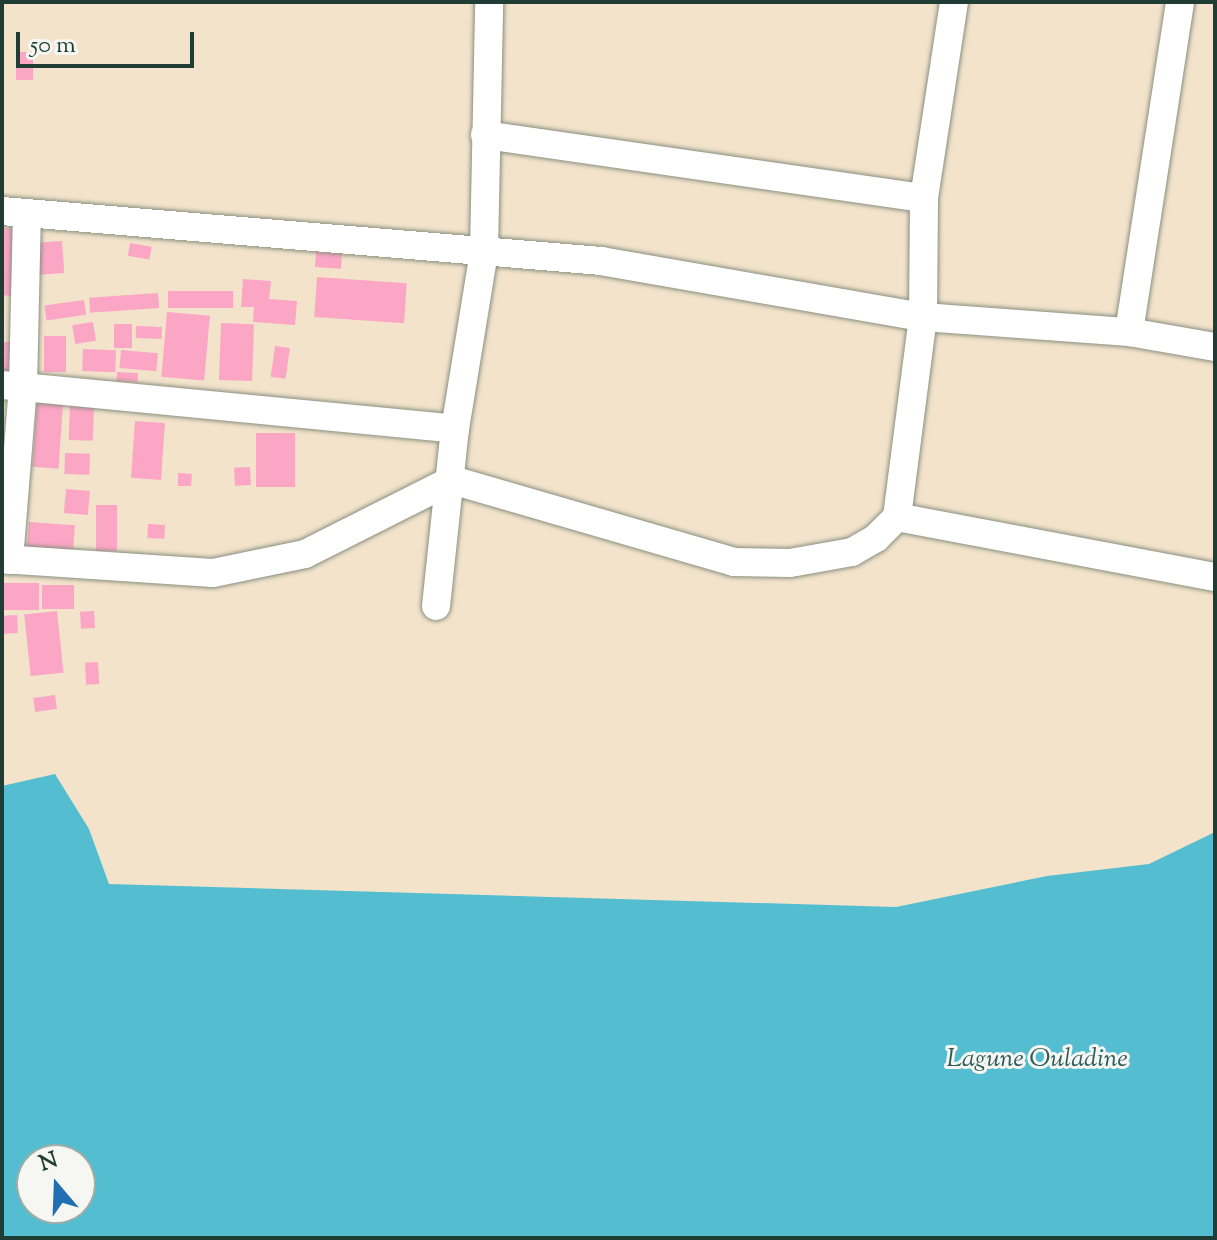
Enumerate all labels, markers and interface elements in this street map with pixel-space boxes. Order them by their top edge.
scale bar [20,16,198,66]
text: 50 m [30,29,76,63]
water label: Lagune Ouladine [946,1044,1128,1076]
north arrow [16,1144,96,1224]
text: N [35,1145,62,1181]

